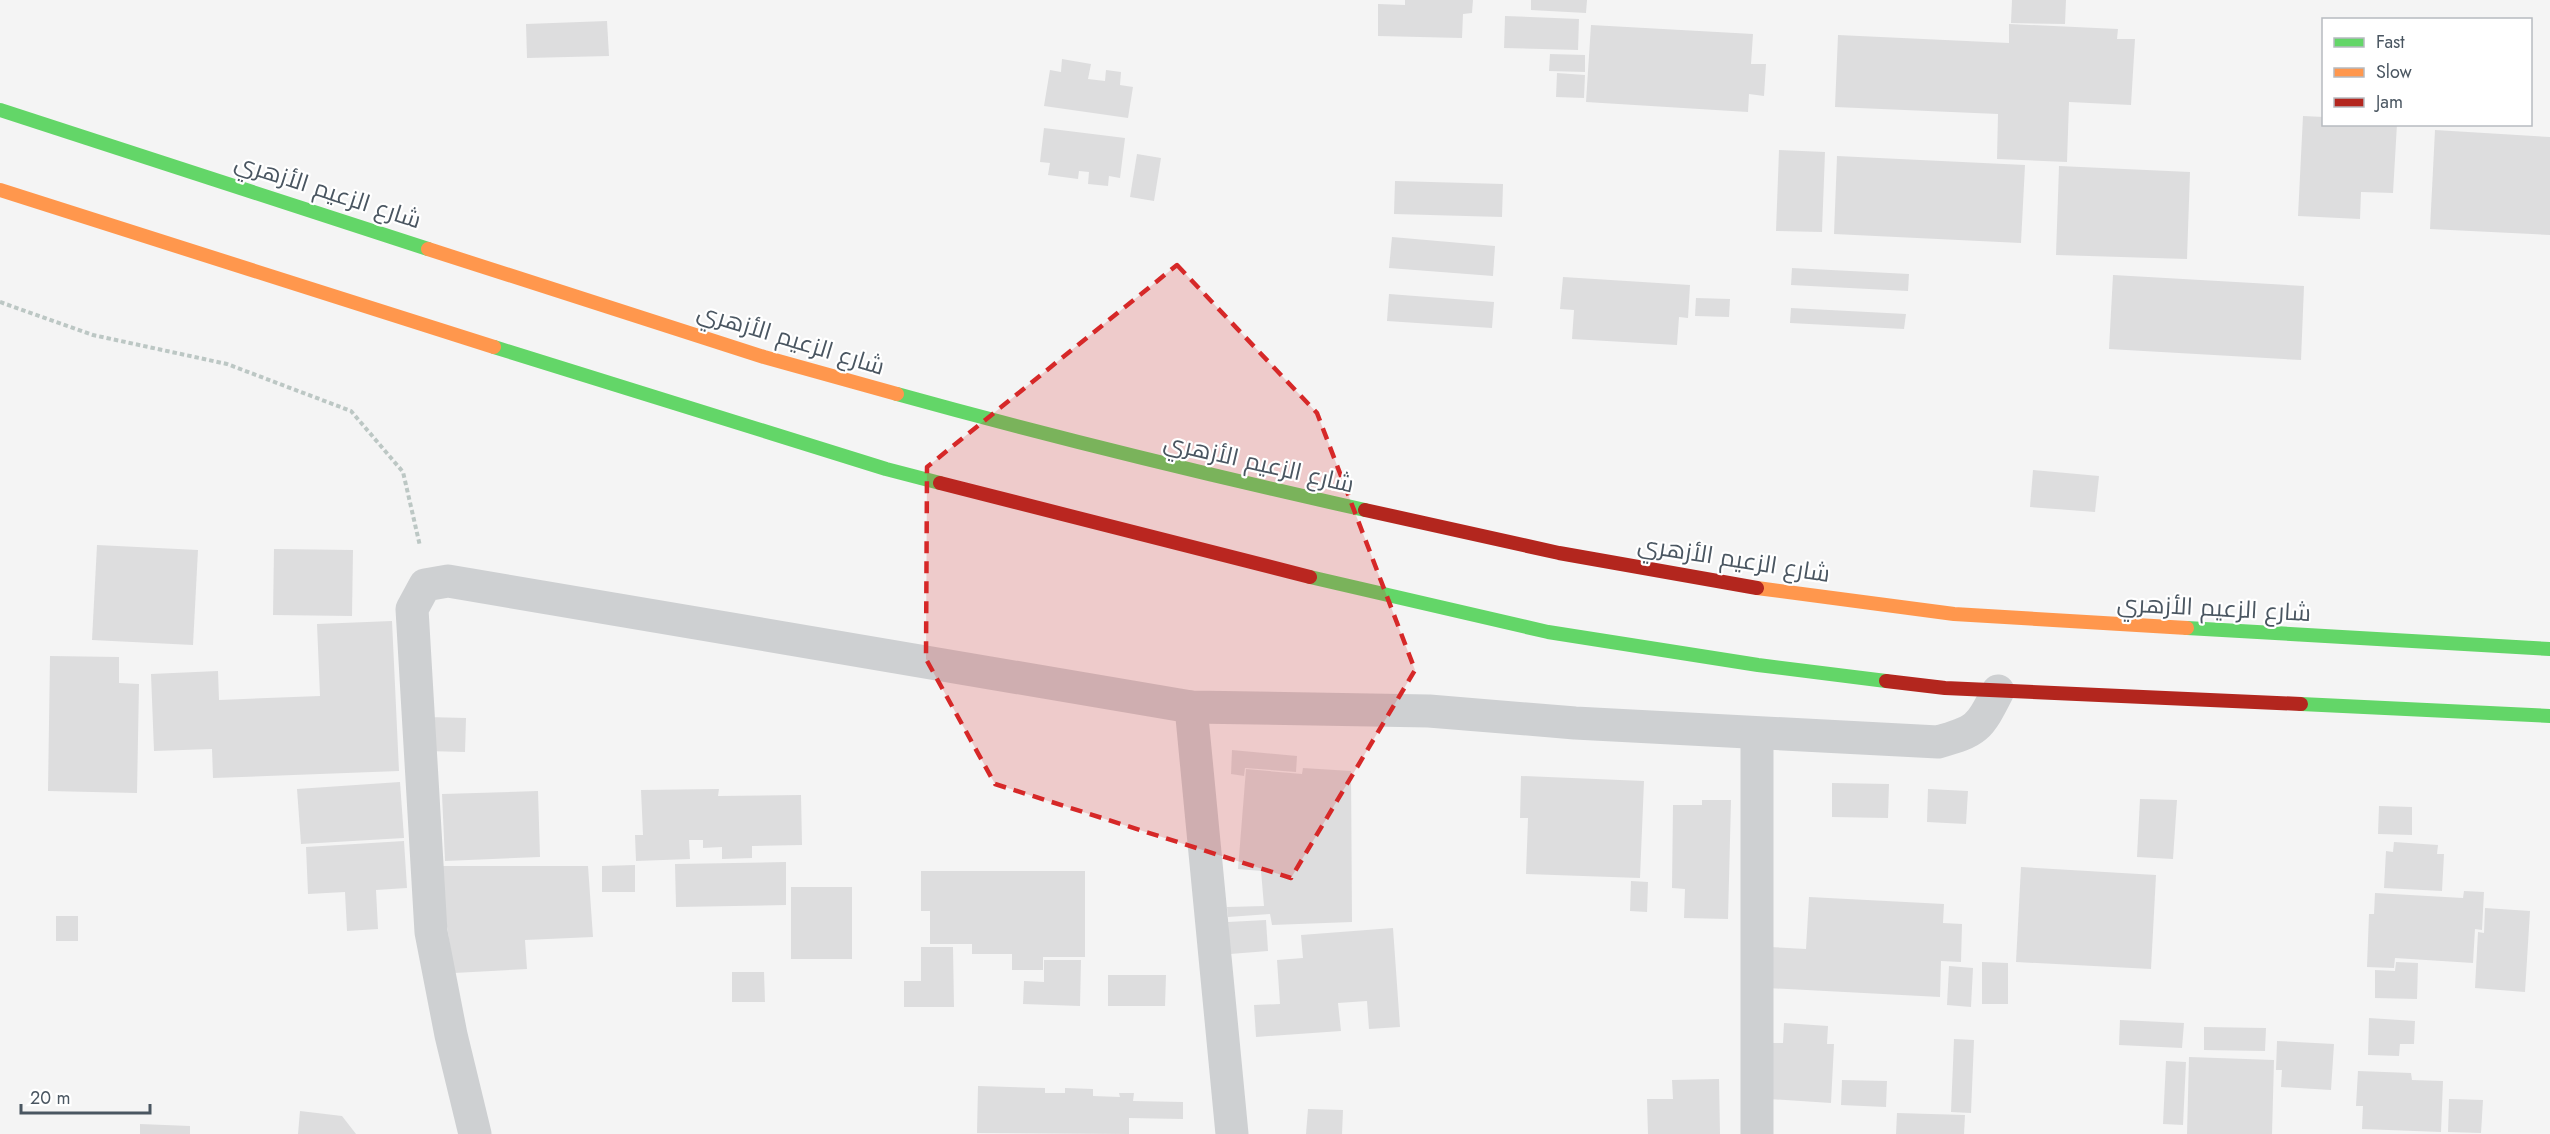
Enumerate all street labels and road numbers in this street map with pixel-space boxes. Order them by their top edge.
street label: شارع الزعيم الأزهري [230,144,426,238]
street label: شارع الزعيم الأزهري [693,293,889,385]
street label: شارع الزعيم الأزهري [1160,424,1358,502]
street label: شارع الزعيم الأزهري [1635,526,1833,592]
street label: شارع الزعيم الأزهري [2116,585,2312,631]

